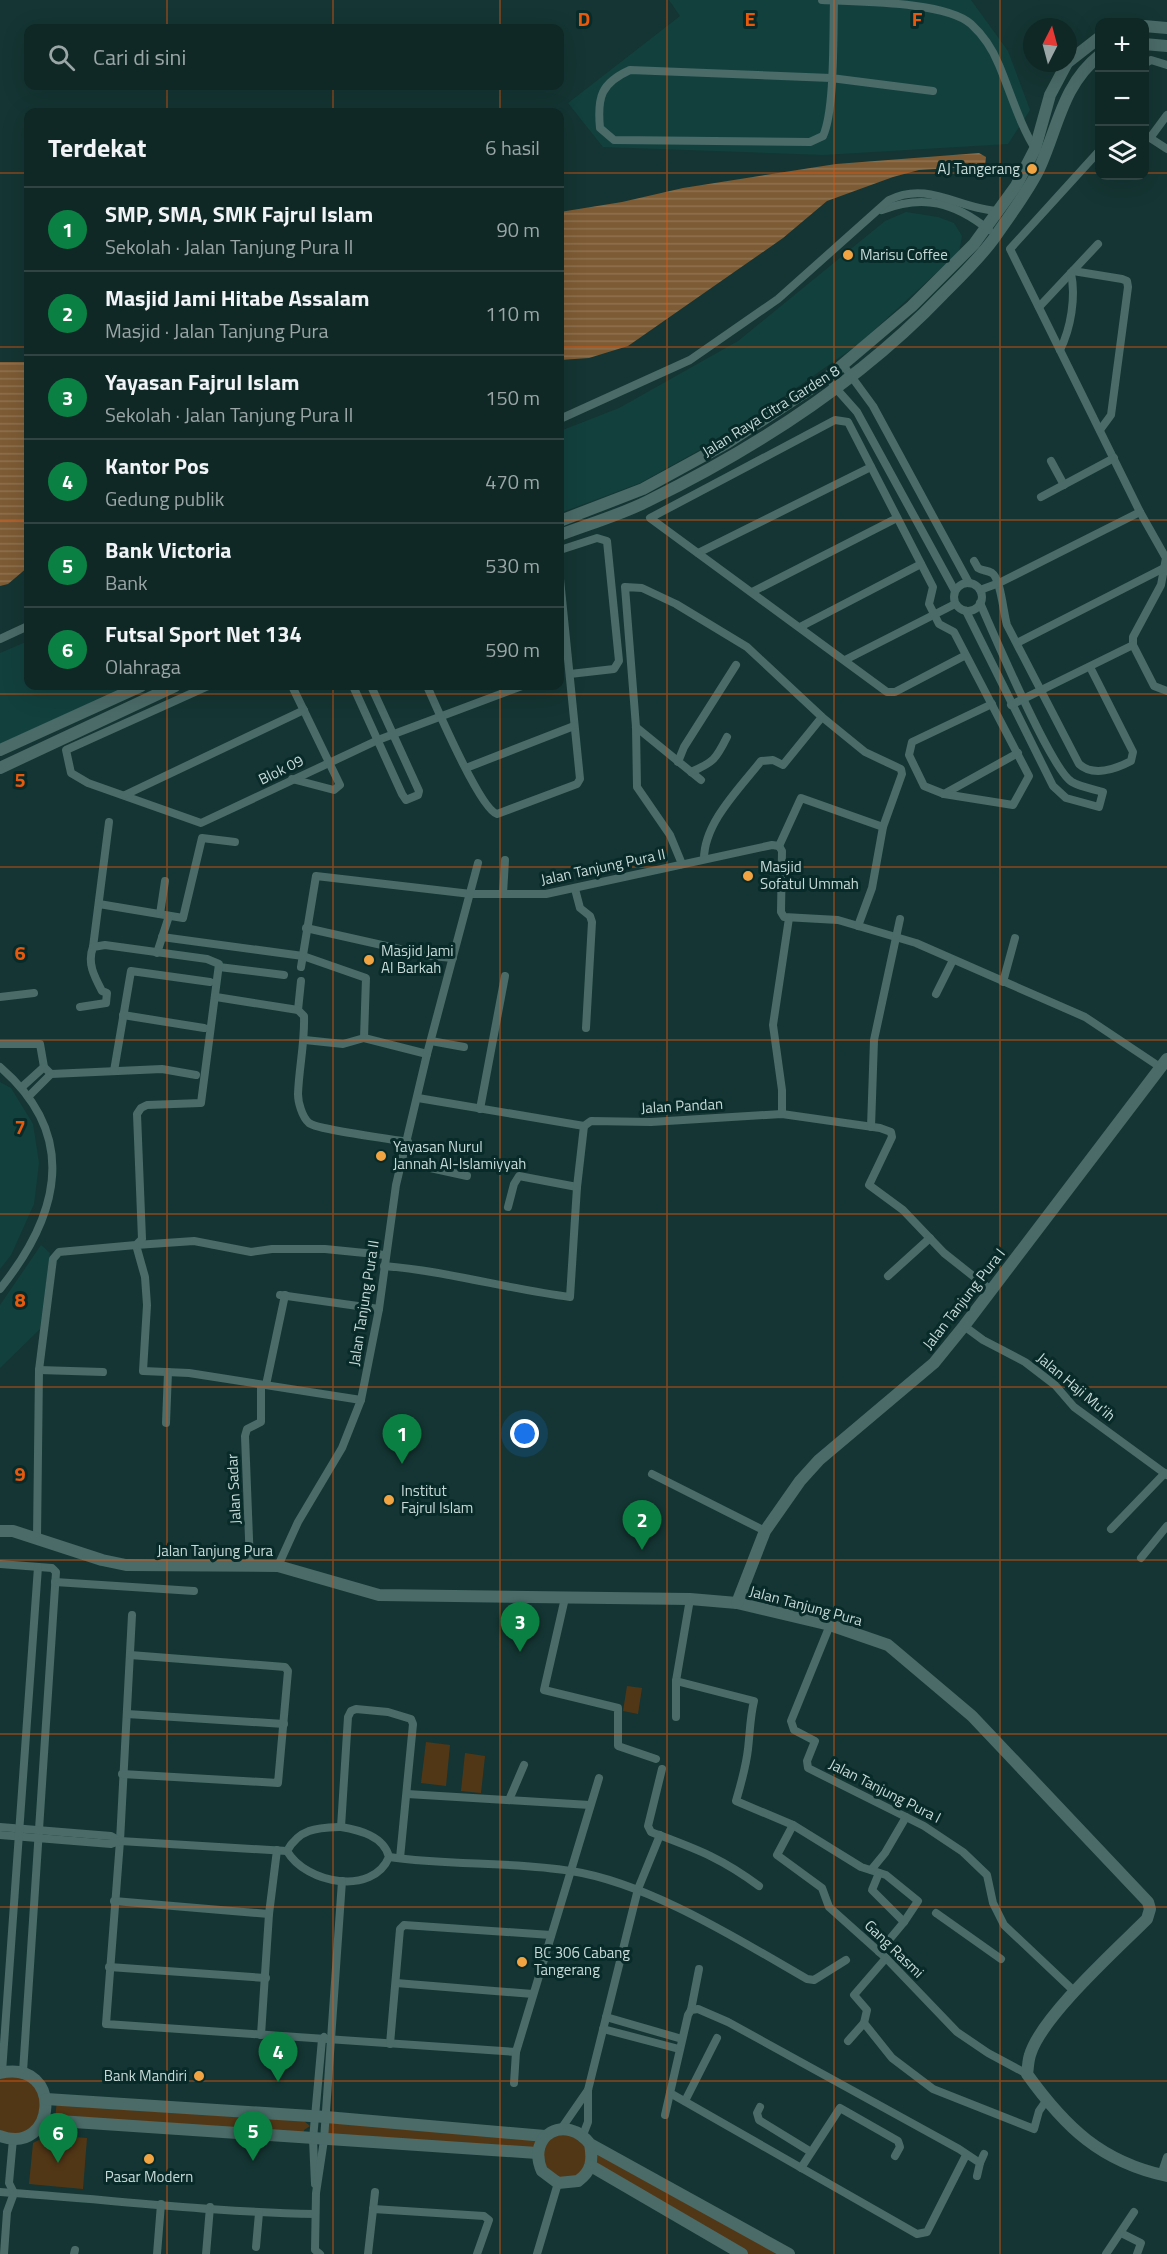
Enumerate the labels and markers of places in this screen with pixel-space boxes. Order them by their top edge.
place label: AJ Tangerang [938,157,1020,180]
marker: AJ Tangerang [1025,162,1039,176]
place label: Marisu Coffee [860,243,948,266]
marker: Marisu Coffee [841,248,855,262]
place label: Masjid Sofatul Ummah [760,855,859,895]
marker: Masjid Sofatul Ummah [741,869,755,883]
place label: Masjid Jami Al Barkah [381,939,454,979]
marker: Masjid Jami Al Barkah [362,953,376,967]
place label: Yayasan Nurul Jannah Al-Islamiyyah [393,1135,526,1175]
marker: Yayasan Nurul Jannah Al-Islamiyyah [374,1149,388,1163]
pin: 1 [382,1414,422,1464]
place label: Institut Fajrul Islam [401,1479,473,1519]
marker: Institut Fajrul Islam [382,1493,396,1507]
pin: 2 [622,1500,662,1550]
pin: 3 [500,1602,540,1652]
place label: BC 306 Cabang Tangerang [534,1941,630,1981]
marker: BC 306 Cabang Tangerang [515,1955,529,1969]
pin: 4 [258,2032,298,2082]
place label: Bank Mandiri [104,2064,187,2087]
marker: Bank Mandiri [192,2069,206,2083]
pin: 5 [234,2112,272,2161]
pin: 6 [38,2114,78,2163]
marker: Pasar Modern [142,2152,156,2166]
place label: Pasar Modern [105,2165,193,2188]

